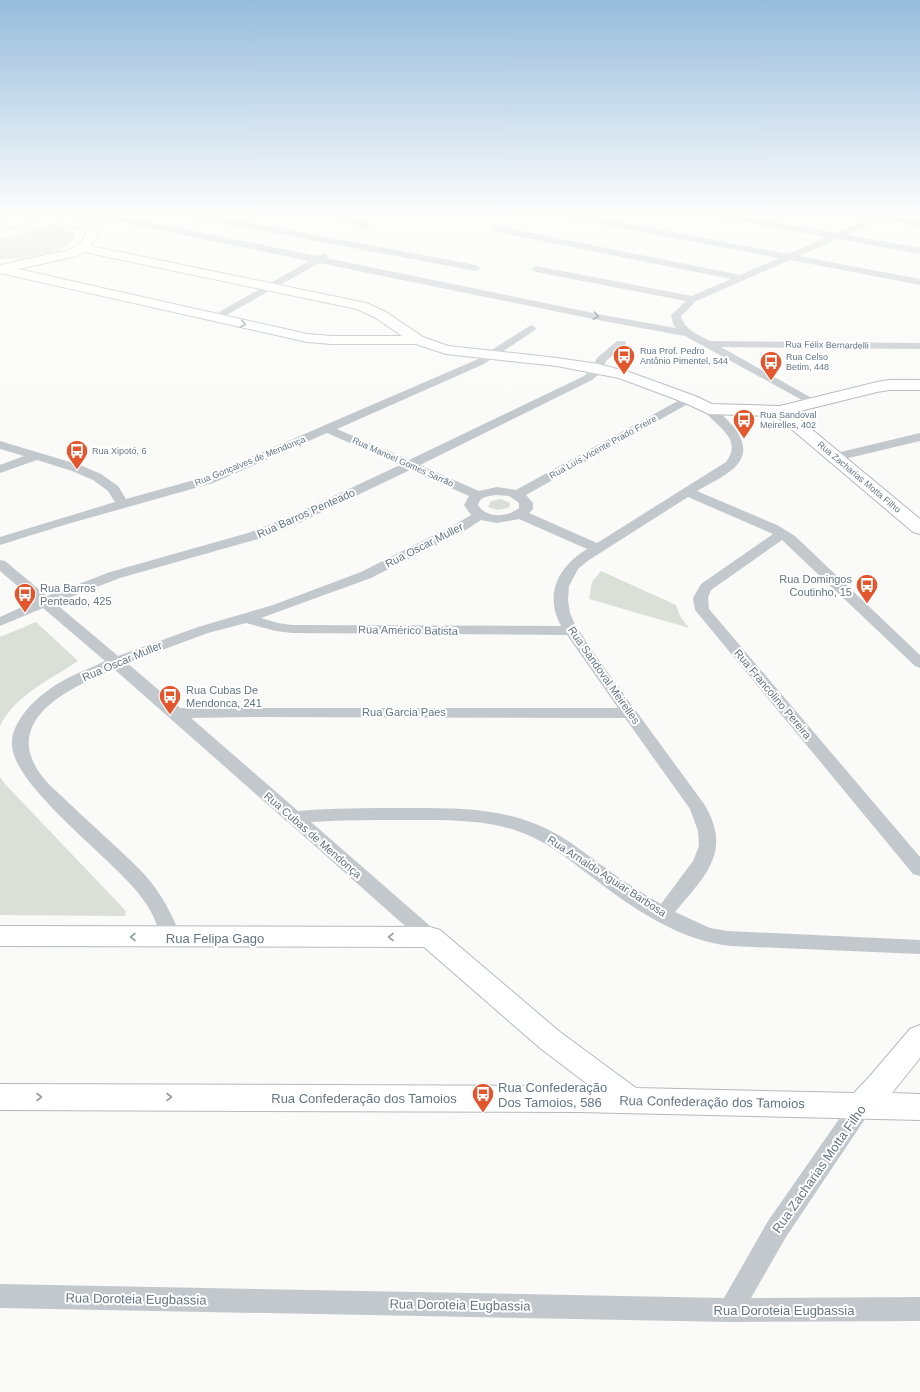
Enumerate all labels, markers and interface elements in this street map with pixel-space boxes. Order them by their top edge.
one-way arrow [593,311,599,320]
one-way arrow [240,320,246,328]
street label: Rua Félix Bernardelli [785,339,869,351]
bus stop icon: Rua Prof. Pedro Antônio Pimentel, 544 [611,343,637,376]
place label: Rua Prof. Pedro Antônio Pimentel, 544 [640,346,728,366]
bus stop icon: Rua Celso Betim, 448 [758,349,784,382]
place label: Rua Celso Betim, 448 [786,352,829,372]
bus stop icon: Rua Sandoval Meirelles, 402 [731,407,757,440]
place label: Rua Sandoval Meirelles, 402 [760,410,817,430]
street label: Rua Luís Vicente Prado Freire [548,413,658,481]
street label: Rua Gonçalves de Mendonça [193,434,307,488]
street label: Rua Manoel Gomes Sarrão [351,435,455,489]
bus stop icon: Rua Xipotó, 6 [64,438,90,471]
street label: Rua Zacharias Motta Filho [815,439,903,515]
place label: Rua Xipotó, 6 [92,446,147,456]
street label: Rua Barros Penteado [255,486,357,540]
street label: Rua Oscar Muller [383,520,465,570]
bus stop icon: Rua Domingos Coutinho, 15 [854,572,880,605]
place label: Rua Domingos Coutinho, 15 [779,573,852,598]
bus stop icon: Rua Barros Penteado, 425 [12,581,38,614]
place label: Rua Barros Penteado, 425 [40,582,112,607]
street label: Rua Américo Batista [358,623,459,637]
street label: Rua Sandoval Meirelles [566,624,643,726]
street label: Rua Oscar Muller [80,639,164,683]
street label: Rua Francolino Pereira [732,647,815,742]
bus stop icon: Rua Cubas De Mendonca, 241 [157,683,183,716]
place label: Rua Cubas De Mendonca, 241 [186,684,262,709]
street label: Rua Garcia Paes [362,706,446,718]
street label: Rua Cubas de Mendonça [262,790,365,881]
street label: Rua Arnaldo Aguiar Barbosa [546,833,669,919]
street label: Rua Felipa Gago [166,931,264,946]
one-way arrow [130,933,136,942]
one-way arrow [388,933,394,941]
place label: Rua Confederação Dos Tamoios, 586 [498,1080,607,1110]
bus stop icon: Rua Confederação Dos Tamoios, 586 [470,1081,496,1114]
street label: Rua Confederação dos Tamoios [271,1091,457,1106]
one-way arrow [36,1093,42,1101]
one-way arrow [166,1093,172,1101]
street label: Rua Confederação dos Tamoios [619,1093,805,1111]
street label: Rua Zacharias Motta Filho [769,1102,869,1236]
street label: Rua Doroteia Eugbassia [65,1290,207,1308]
street label: Rua Doroteia Eugbassia [389,1296,531,1314]
street label: Rua Doroteia Eugbassia [714,1303,855,1318]

